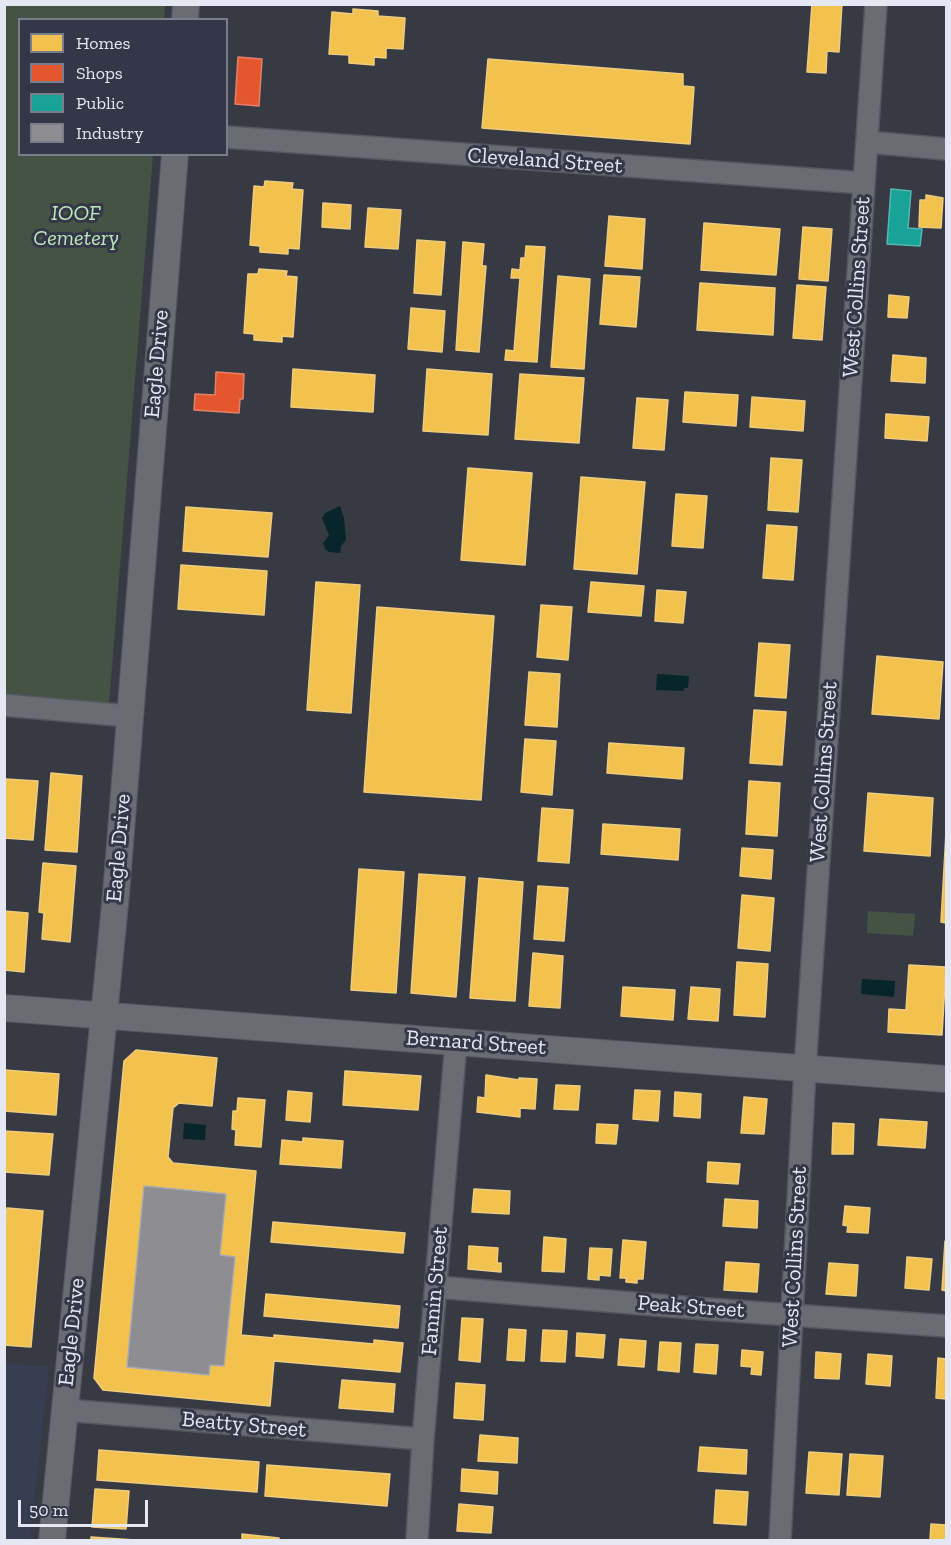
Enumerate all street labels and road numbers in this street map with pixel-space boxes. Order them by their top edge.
street label: Cleveland Street [467,142,623,180]
street label: West Collins Street [838,196,876,378]
street label: Eagle Drive [139,309,175,419]
street label: West Collins Street [805,681,843,863]
street label: Eagle Drive [101,793,137,903]
street label: Bernard Street [405,1025,547,1061]
street label: West Collins Street [777,1166,813,1348]
street label: Fannin Street [416,1225,454,1357]
street label: Eagle Drive [53,1277,91,1387]
street label: Peak Street [636,1290,746,1324]
street label: Beatty Street [181,1406,307,1444]

